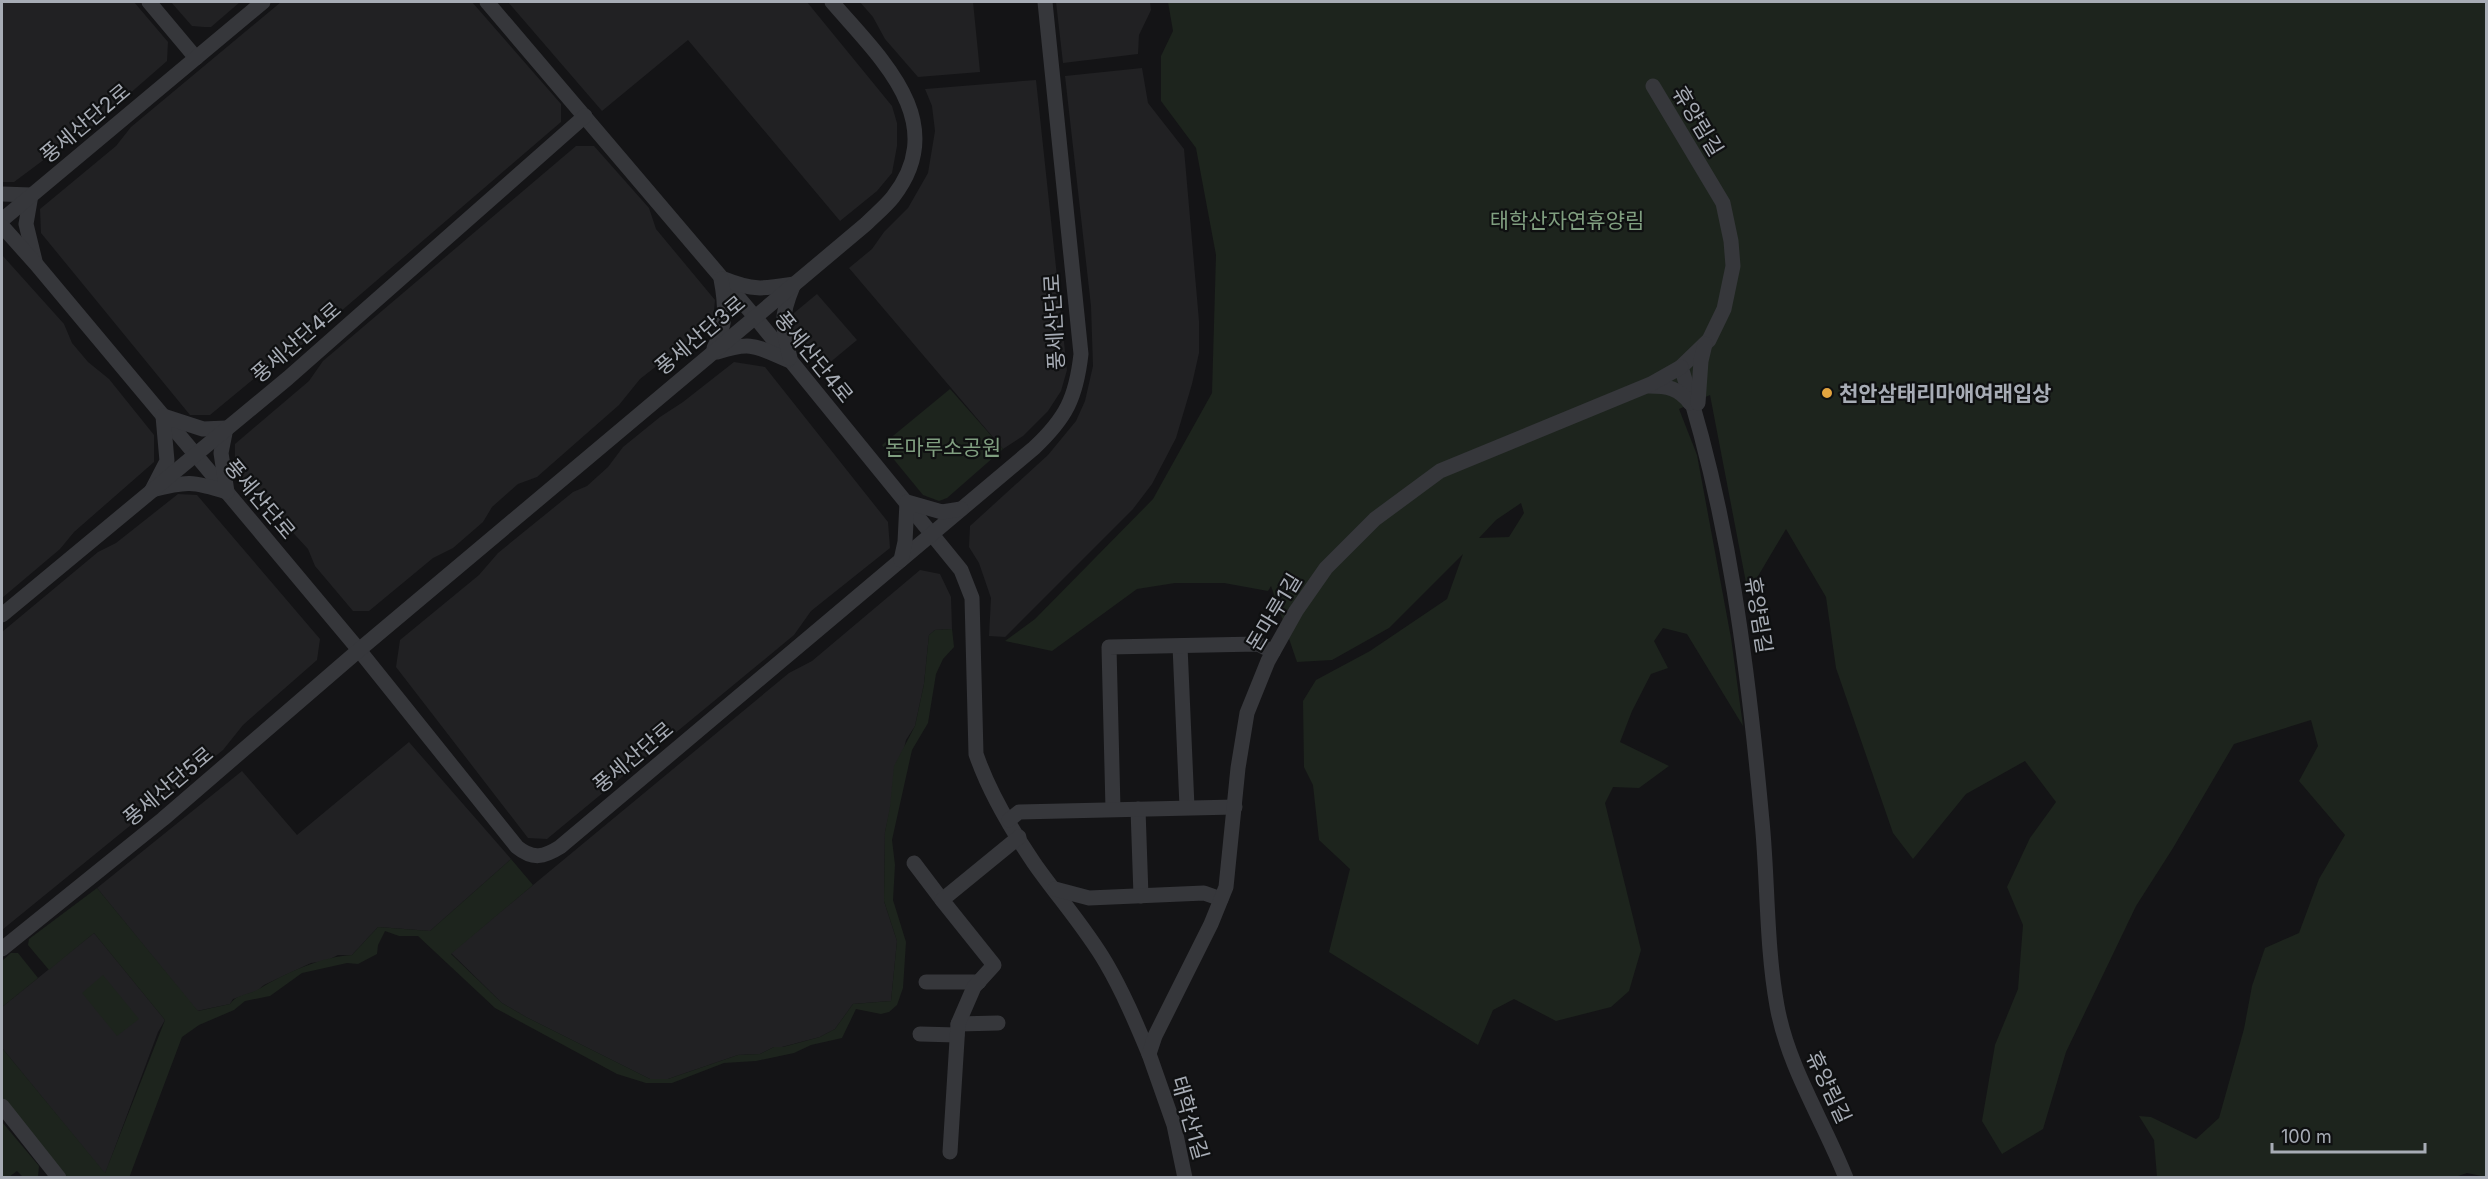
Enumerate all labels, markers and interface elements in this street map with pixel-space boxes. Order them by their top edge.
street label: 풍세산단2로 [35,78,135,168]
street label: 휴양림길 [1667,81,1729,161]
park label: 태학산자연휴양림 [1490,208,1644,233]
street label: 풍세산단로 [1039,273,1069,371]
street label: 풍세산단3로 [650,290,750,380]
street label: 풍세산단4로 [246,296,346,388]
street label: 풍세산단4로 [770,306,858,408]
place label: 천안삼태리마애여래입상 [1839,381,2052,406]
marker: 천안삼태리마애여래입상 [1820,386,1834,400]
park label: 돈마루소공원 [885,435,1001,460]
street label: 풍세산단로 [219,454,301,544]
street label: 돈마루1길 [1241,569,1307,655]
street label: 휴양림길 [1741,575,1777,655]
street label: 풍세산단로 [588,716,678,798]
street label: 풍세산단5로 [118,741,218,831]
street label: 휴양림길 [1801,1047,1857,1127]
street label: 태학산1길 [1166,1073,1214,1163]
scale bar [2272,1116,2425,1154]
text: 100 m [2281,1126,2332,1147]

